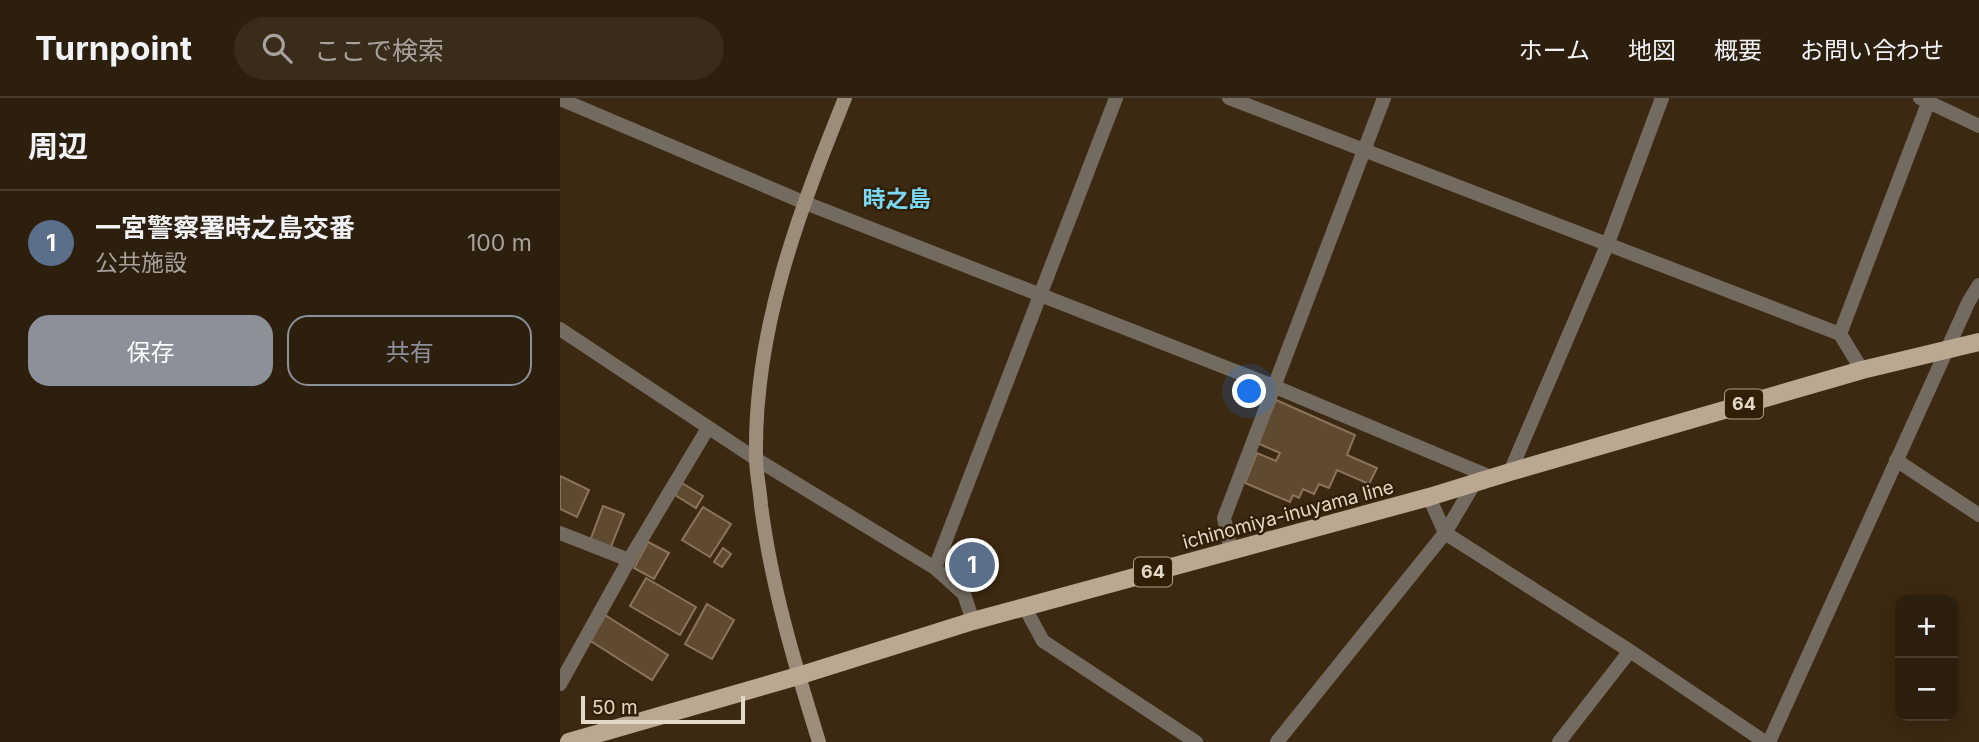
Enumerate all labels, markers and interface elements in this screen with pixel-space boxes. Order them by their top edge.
search box [234,17,724,80]
text: Turnpoint [35,28,192,68]
icon: search [258,29,296,67]
text: ここで検索 [314,35,444,66]
text: ホーム [1519,36,1590,65]
text: 地図 [1628,36,1676,65]
text: 概要 [1714,36,1762,65]
text: お問い合わせ [1800,36,1944,65]
text: 周辺 [28,128,88,164]
district label: 時之島 [863,185,932,213]
text: 一宮警察署時之島交番 [95,212,355,243]
text: 1 [46,229,56,257]
text: 100 m [467,229,532,257]
text: 公共施設 [95,249,187,277]
button: 保存 [28,315,273,386]
button: 共有 [287,315,532,386]
your location [1232,374,1266,408]
road number: 64 [1725,390,1763,418]
street label: ichinomiya-inuyama line [1180,475,1396,554]
pin: 1 [949,539,995,591]
road number: 64 [1134,558,1172,586]
map controls [1895,595,1958,721]
button: + [1895,595,1958,658]
button: − [1895,658,1958,721]
scale bar [581,693,746,725]
text: 50 m [592,696,638,719]

